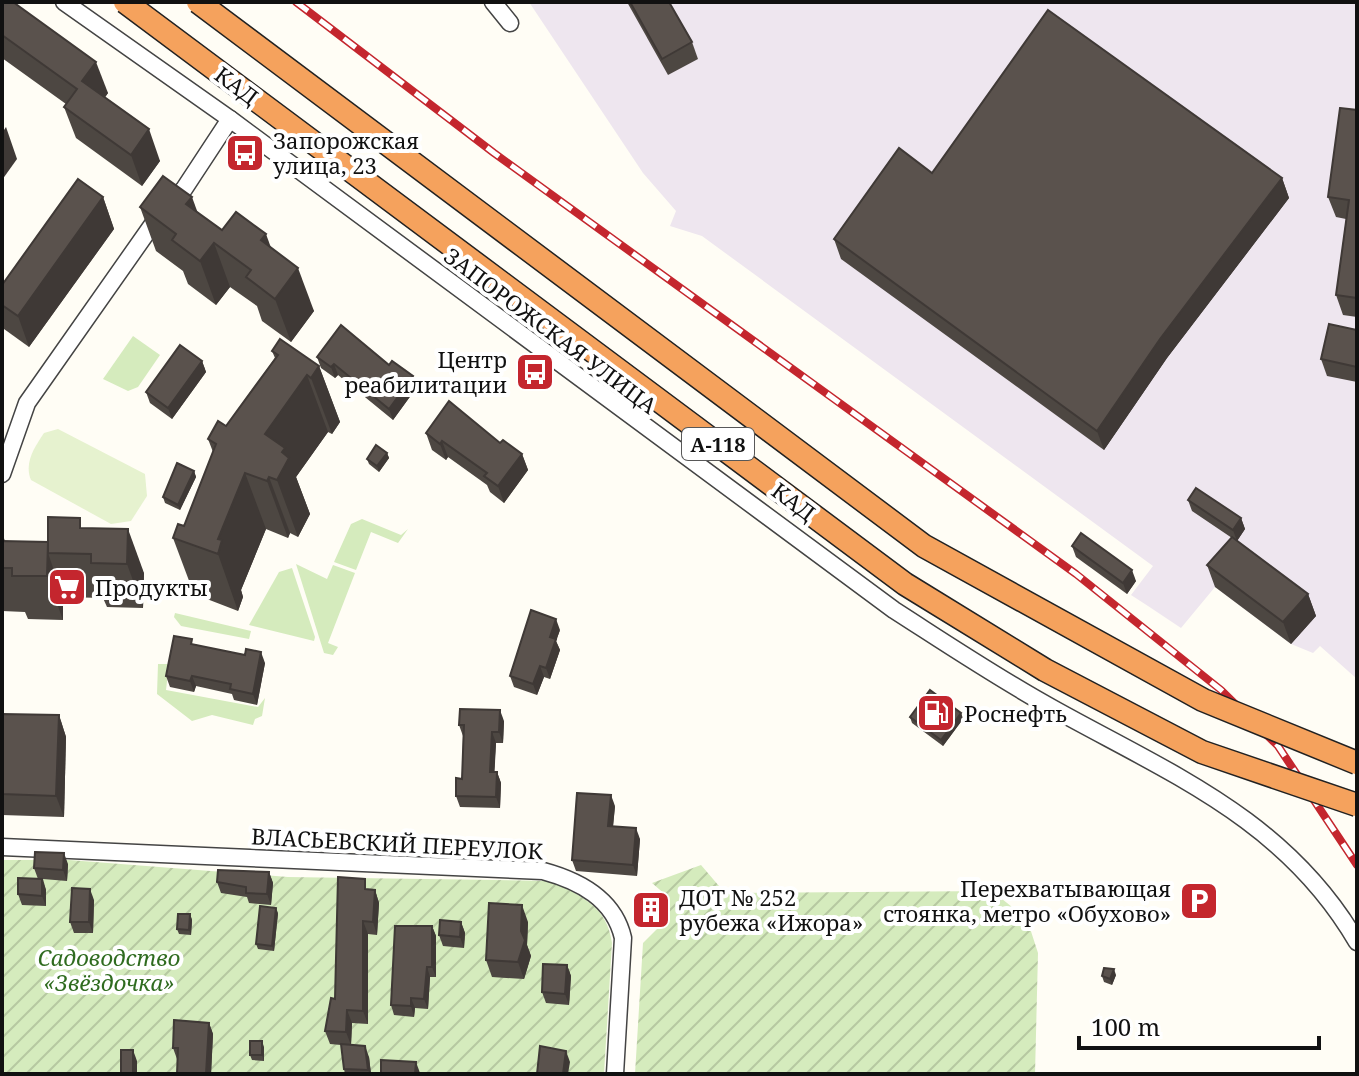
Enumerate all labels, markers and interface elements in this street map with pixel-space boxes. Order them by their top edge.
street label: КАД [209,59,265,111]
place label: Запорожская улица, 23 [273,125,419,180]
bus stop icon: Запорожская улица, 23 [224,132,266,174]
street label: ЗАПОРОЖСКАЯ УЛИЦА [438,240,664,420]
place label: Центр реабилитации [344,344,507,399]
bus stop icon: Центр реабилитации [514,351,556,393]
road number: А-118 [682,428,754,460]
street label: КАД [766,475,822,527]
supermarket icon: Продукты [46,566,88,608]
place label: Продукты [95,572,208,602]
fuel station icon: Роснефть [915,692,957,734]
place label: Роснефть [964,698,1067,728]
street label: ВЛАСЬЕВСКИЙ ПЕРЕУЛОК [250,820,544,866]
place label: Перехватывающая стоянка, метро «Обухово» [883,873,1171,928]
parking icon: Перехватывающая стоянка, метро «Обухово» [1178,880,1220,922]
place label: ДОТ № 252 рубежа «Ижора» [679,882,863,937]
building icon: ДОТ № 252 рубежа «Ижора» [630,889,672,931]
park label: Садоводство «Звёздочка» [37,942,181,997]
scale bar [1079,1000,1319,1050]
text: 100 m [1091,1010,1160,1043]

